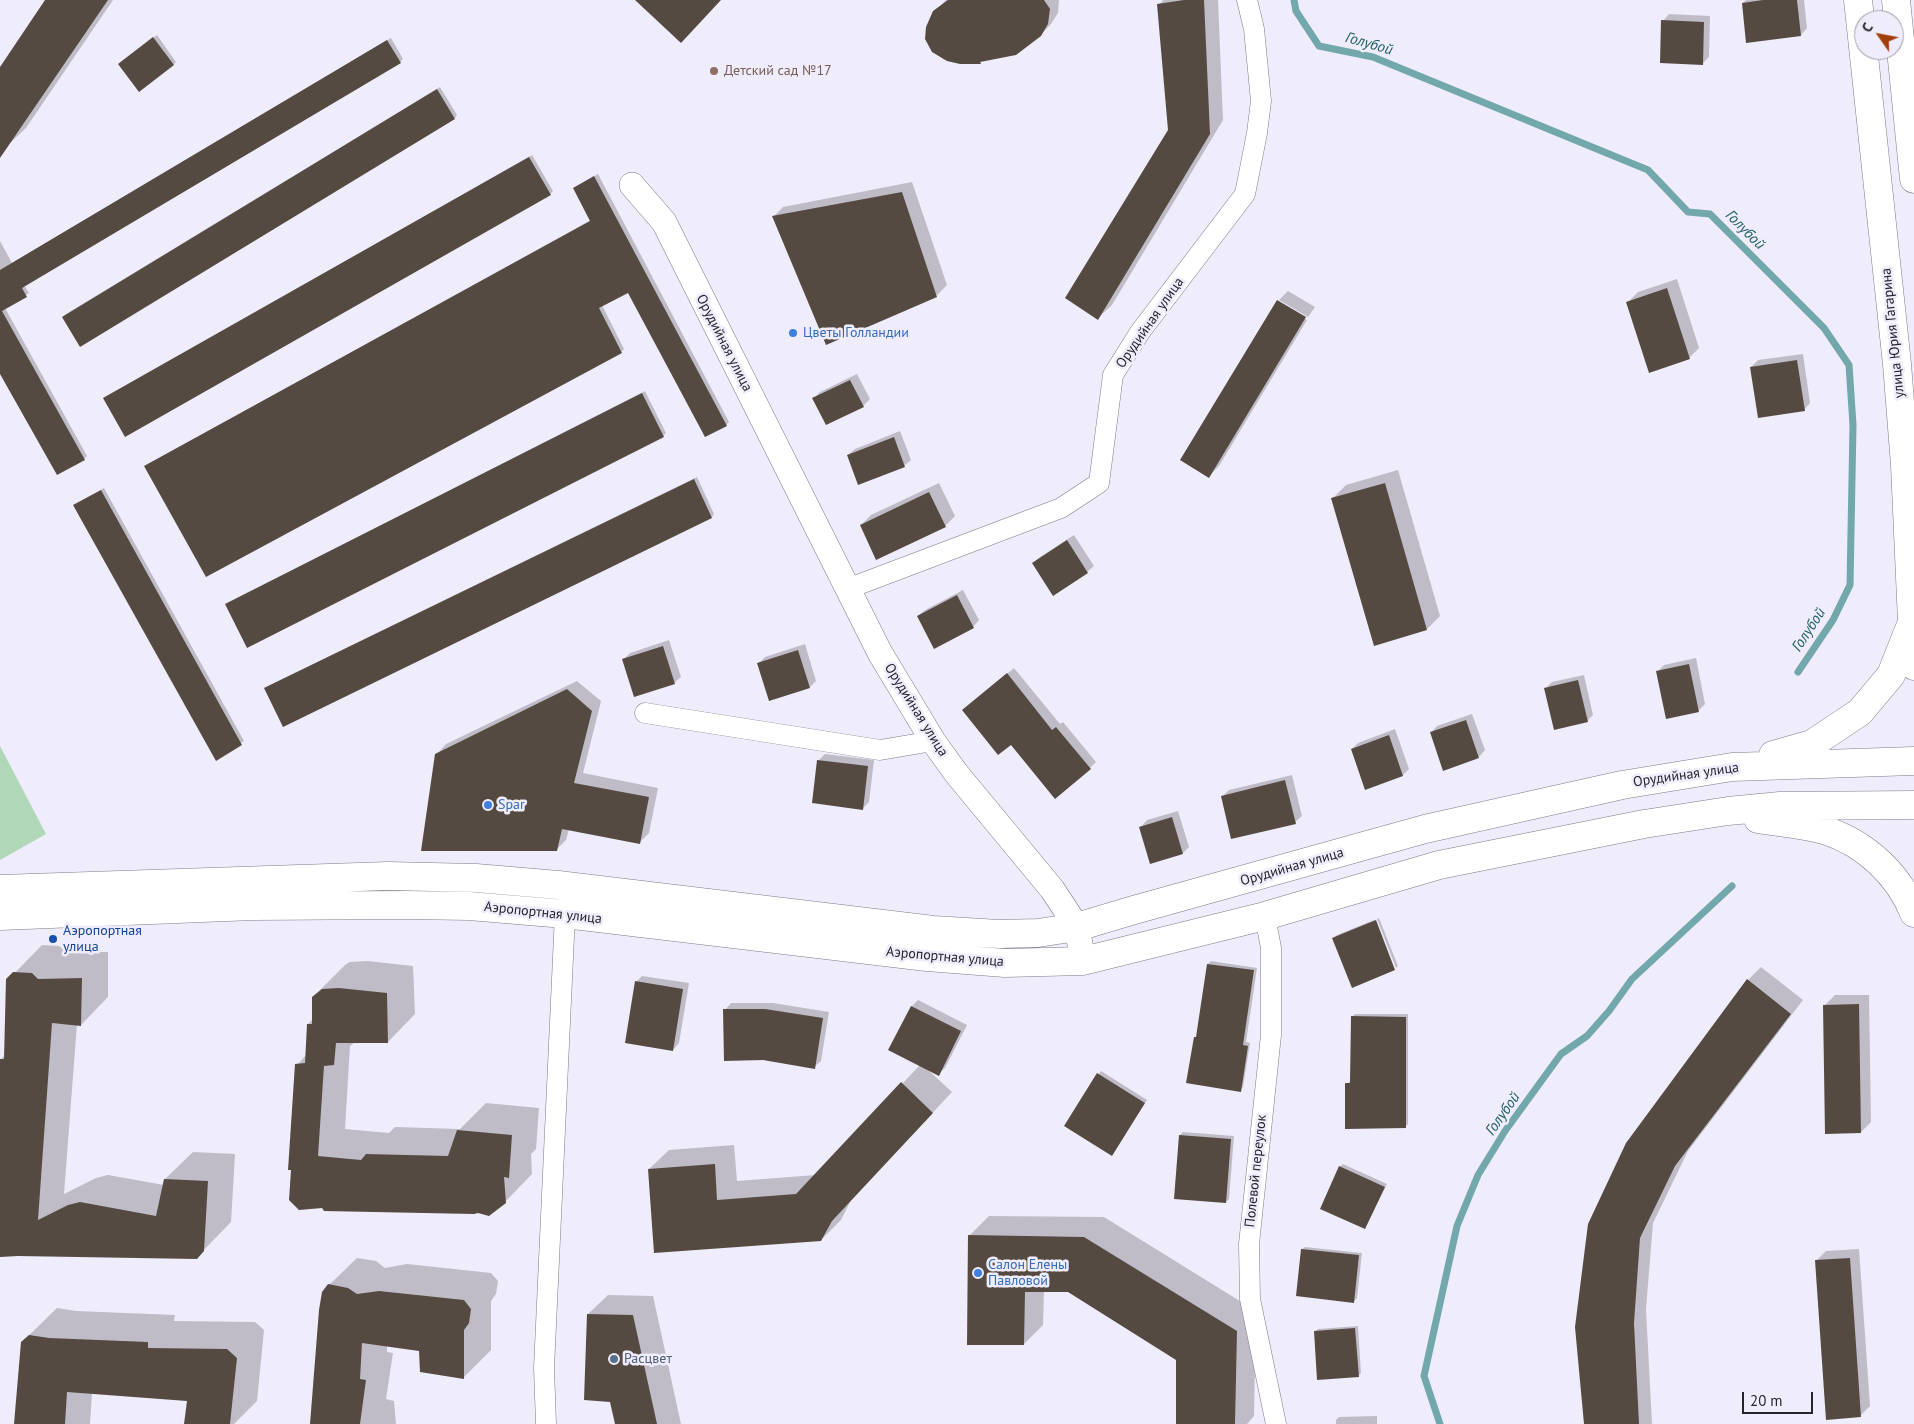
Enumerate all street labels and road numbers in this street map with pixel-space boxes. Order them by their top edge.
street label: улица Юрия Гагарина [1878,267,1908,399]
street label: Орудийная улица [1113,274,1187,372]
street label: Орудийная улица [692,292,756,394]
street label: Орудийная улица [881,660,951,760]
street label: Орудийная улица [1632,759,1740,791]
street label: Орудийная улица [1238,844,1346,890]
street label: Аэропортная улица [483,898,603,928]
street label: Аэропортная улица [885,943,1005,971]
street label: Полевой переулок [1242,1114,1270,1228]

